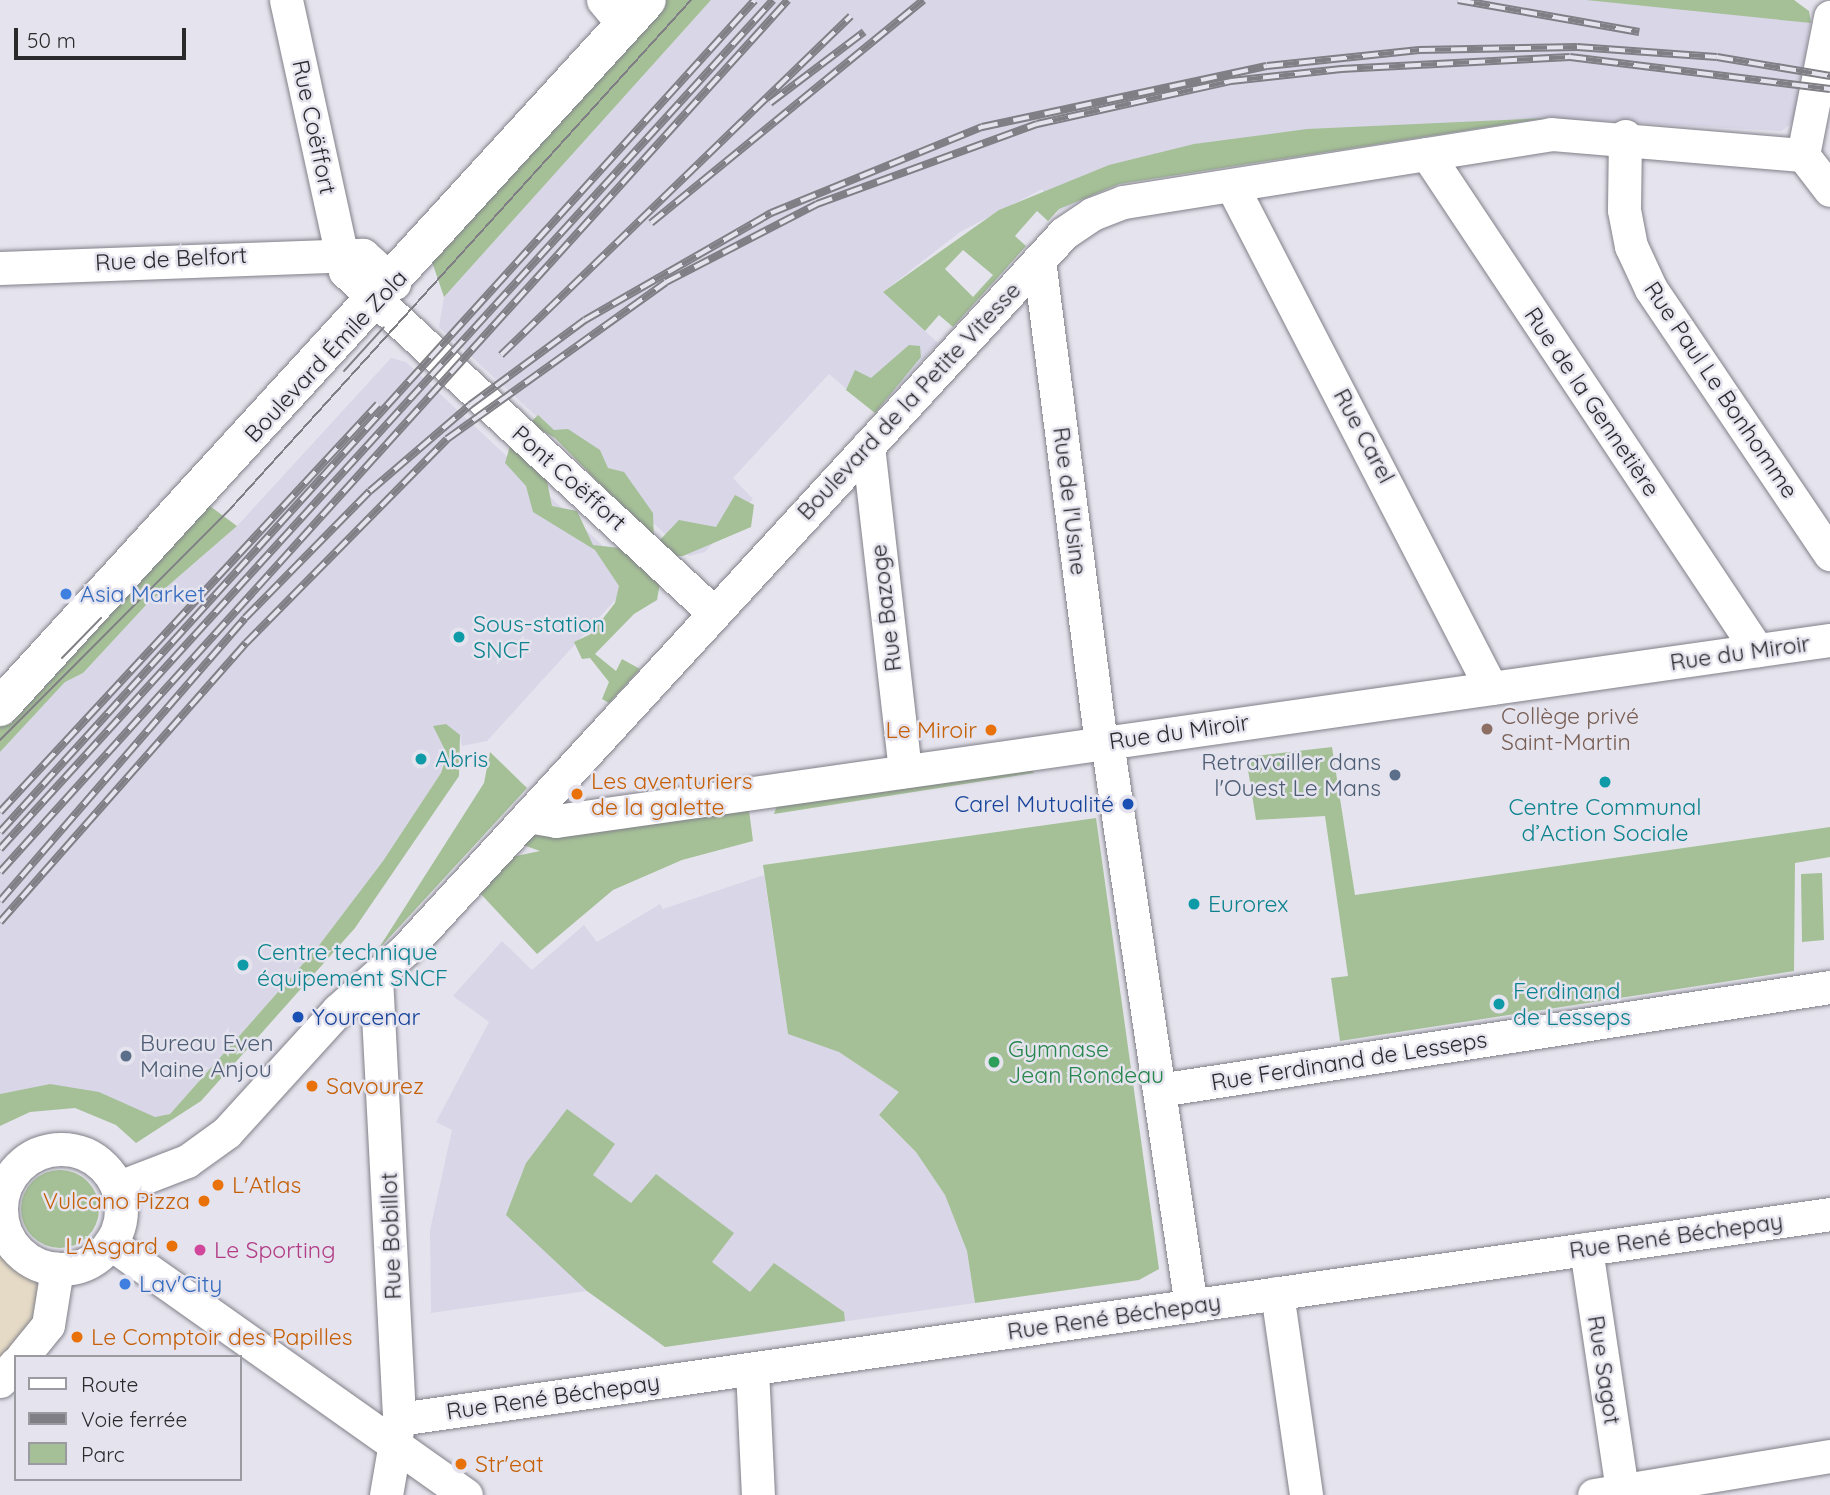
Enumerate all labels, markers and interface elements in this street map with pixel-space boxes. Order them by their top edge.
scale bar [18,14,189,58]
text: 50 m [27,27,76,53]
street label: Rue Coëffort [286,57,342,197]
street label: Rue de Belfort [94,241,248,277]
street label: Boulevard Émile Zola [239,264,413,448]
street label: Boulevard de la Petite Vitesse [792,276,1026,526]
street label: Rue Paul Le Bonhomme [1638,277,1804,503]
street label: Rue de la Gennetière [1519,302,1665,502]
street label: Rue Carel [1328,384,1400,488]
street label: Pont Coëffort [506,420,632,536]
street label: Rue de l'Usine [1047,425,1093,577]
street label: Rue Bazoge [865,543,907,673]
place label: Asia Market [80,580,205,608]
marker: Asia Market [58,586,74,602]
place label: Sous-station SNCF [473,610,605,664]
marker: Sous-station SNCF [451,629,467,645]
street label: Rue du Miroir [1668,630,1812,676]
place label: Collège privé Saint-Martin [1501,702,1639,756]
street label: Rue du Miroir [1107,709,1251,755]
place label: Le Miroir [886,716,977,744]
marker: Collège privé Saint-Martin [1479,721,1495,737]
marker: Le Miroir [983,722,999,738]
place label: Abris [435,745,488,773]
place label: Retravailler dans l'Ouest Le Mans [1201,748,1381,802]
marker: Abris [413,751,429,767]
place label: Les aventuriers de la galette [591,767,753,821]
marker: Retravailler dans l'Ouest Le Mans [1387,767,1403,783]
marker: Centre Communal d’Action Sociale [1597,774,1613,790]
marker: Les aventuriers de la galette [569,786,585,802]
place label: Carel Mutualité [954,790,1114,818]
place label: Centre Communal d’Action Sociale [1508,793,1702,847]
marker: Carel Mutualité [1120,796,1136,812]
place label: Eurorex [1208,890,1288,918]
marker: Eurorex [1186,896,1202,912]
place label: Centre technique équipement SNCF [257,938,448,992]
marker: Centre technique équipement SNCF [235,957,251,973]
place label: Ferdinand de Lesseps [1513,977,1631,1031]
marker: Ferdinand de Lesseps [1491,996,1507,1012]
place label: Yourcenar [312,1003,420,1031]
marker: Yourcenar [290,1009,306,1025]
street label: Rue Ferdinand de Lesseps [1209,1026,1489,1096]
place label: Bureau Even Maine Anjou [140,1029,274,1083]
place label: Gymnase Jean Rondeau [1008,1035,1164,1089]
marker: Bureau Even Maine Anjou [118,1048,134,1064]
marker: Gymnase Jean Rondeau [986,1054,1002,1070]
place label: Savourez [326,1072,424,1100]
marker: Savourez [304,1078,320,1094]
place label: L'Atlas [232,1171,301,1199]
street label: Rue Bobillot [375,1172,407,1300]
marker: L'Atlas [210,1177,226,1193]
place label: Vulcano Pizza [43,1187,190,1215]
marker: Vulcano Pizza [196,1193,212,1209]
street label: Rue René Béchepay [1567,1207,1785,1265]
place label: L'Asgard [65,1232,158,1260]
place label: Le Sporting [214,1236,335,1264]
marker: L'Asgard [164,1238,180,1254]
marker: Le Sporting [192,1242,208,1258]
place label: Lav'City [139,1270,222,1298]
marker: Lav'City [117,1276,133,1292]
street label: Rue René Béchepay [1005,1288,1223,1346]
street label: Rue Sagot [1582,1314,1626,1426]
place label: Le Comptoir des Papilles [91,1323,352,1351]
marker: Le Comptoir des Papilles [69,1329,85,1345]
legend [14,1355,242,1481]
street label: Rue René Béchepay [444,1368,662,1426]
text: Route [81,1371,138,1397]
text: Voie ferrée [81,1406,187,1432]
text: Parc [81,1441,125,1467]
place label: Str'eat [475,1450,544,1478]
marker: Str'eat [453,1456,469,1472]

